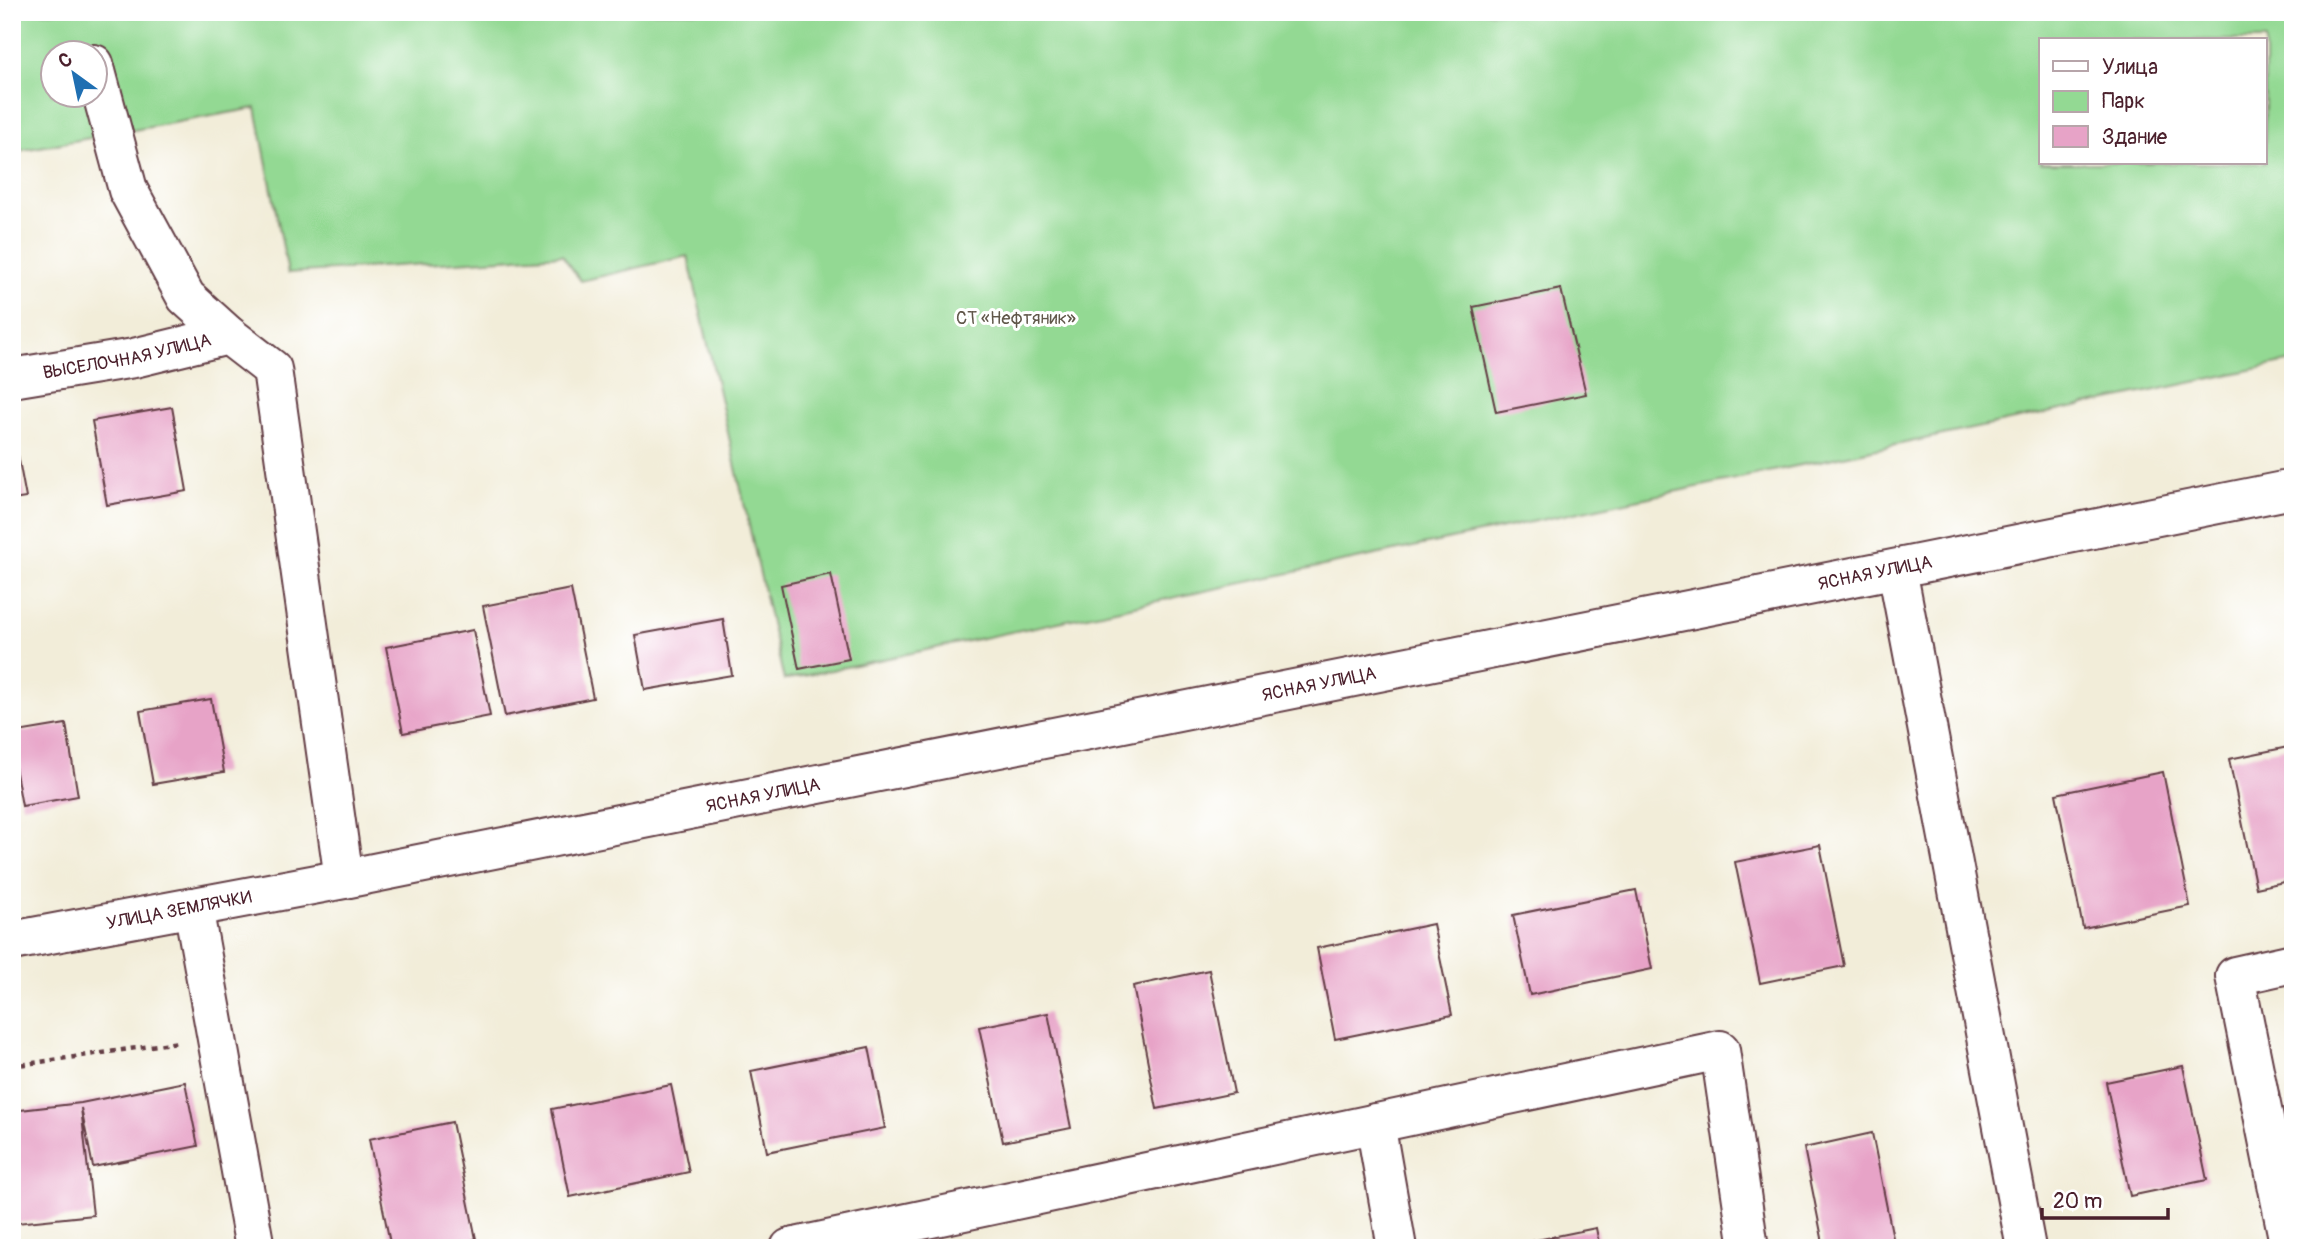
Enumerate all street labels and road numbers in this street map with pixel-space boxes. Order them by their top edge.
street label: ВЫСЕЛОЧНАЯ УЛИЦА [41,328,214,384]
street label: ЯСНАЯ УЛИЦА [1816,550,1934,595]
street label: ЯСНАЯ УЛИЦА [1260,661,1378,707]
street label: ЯСНАЯ УЛИЦА [704,772,822,818]
street label: УЛИЦА ЗЕМЛЯЧКИ [105,885,254,935]

